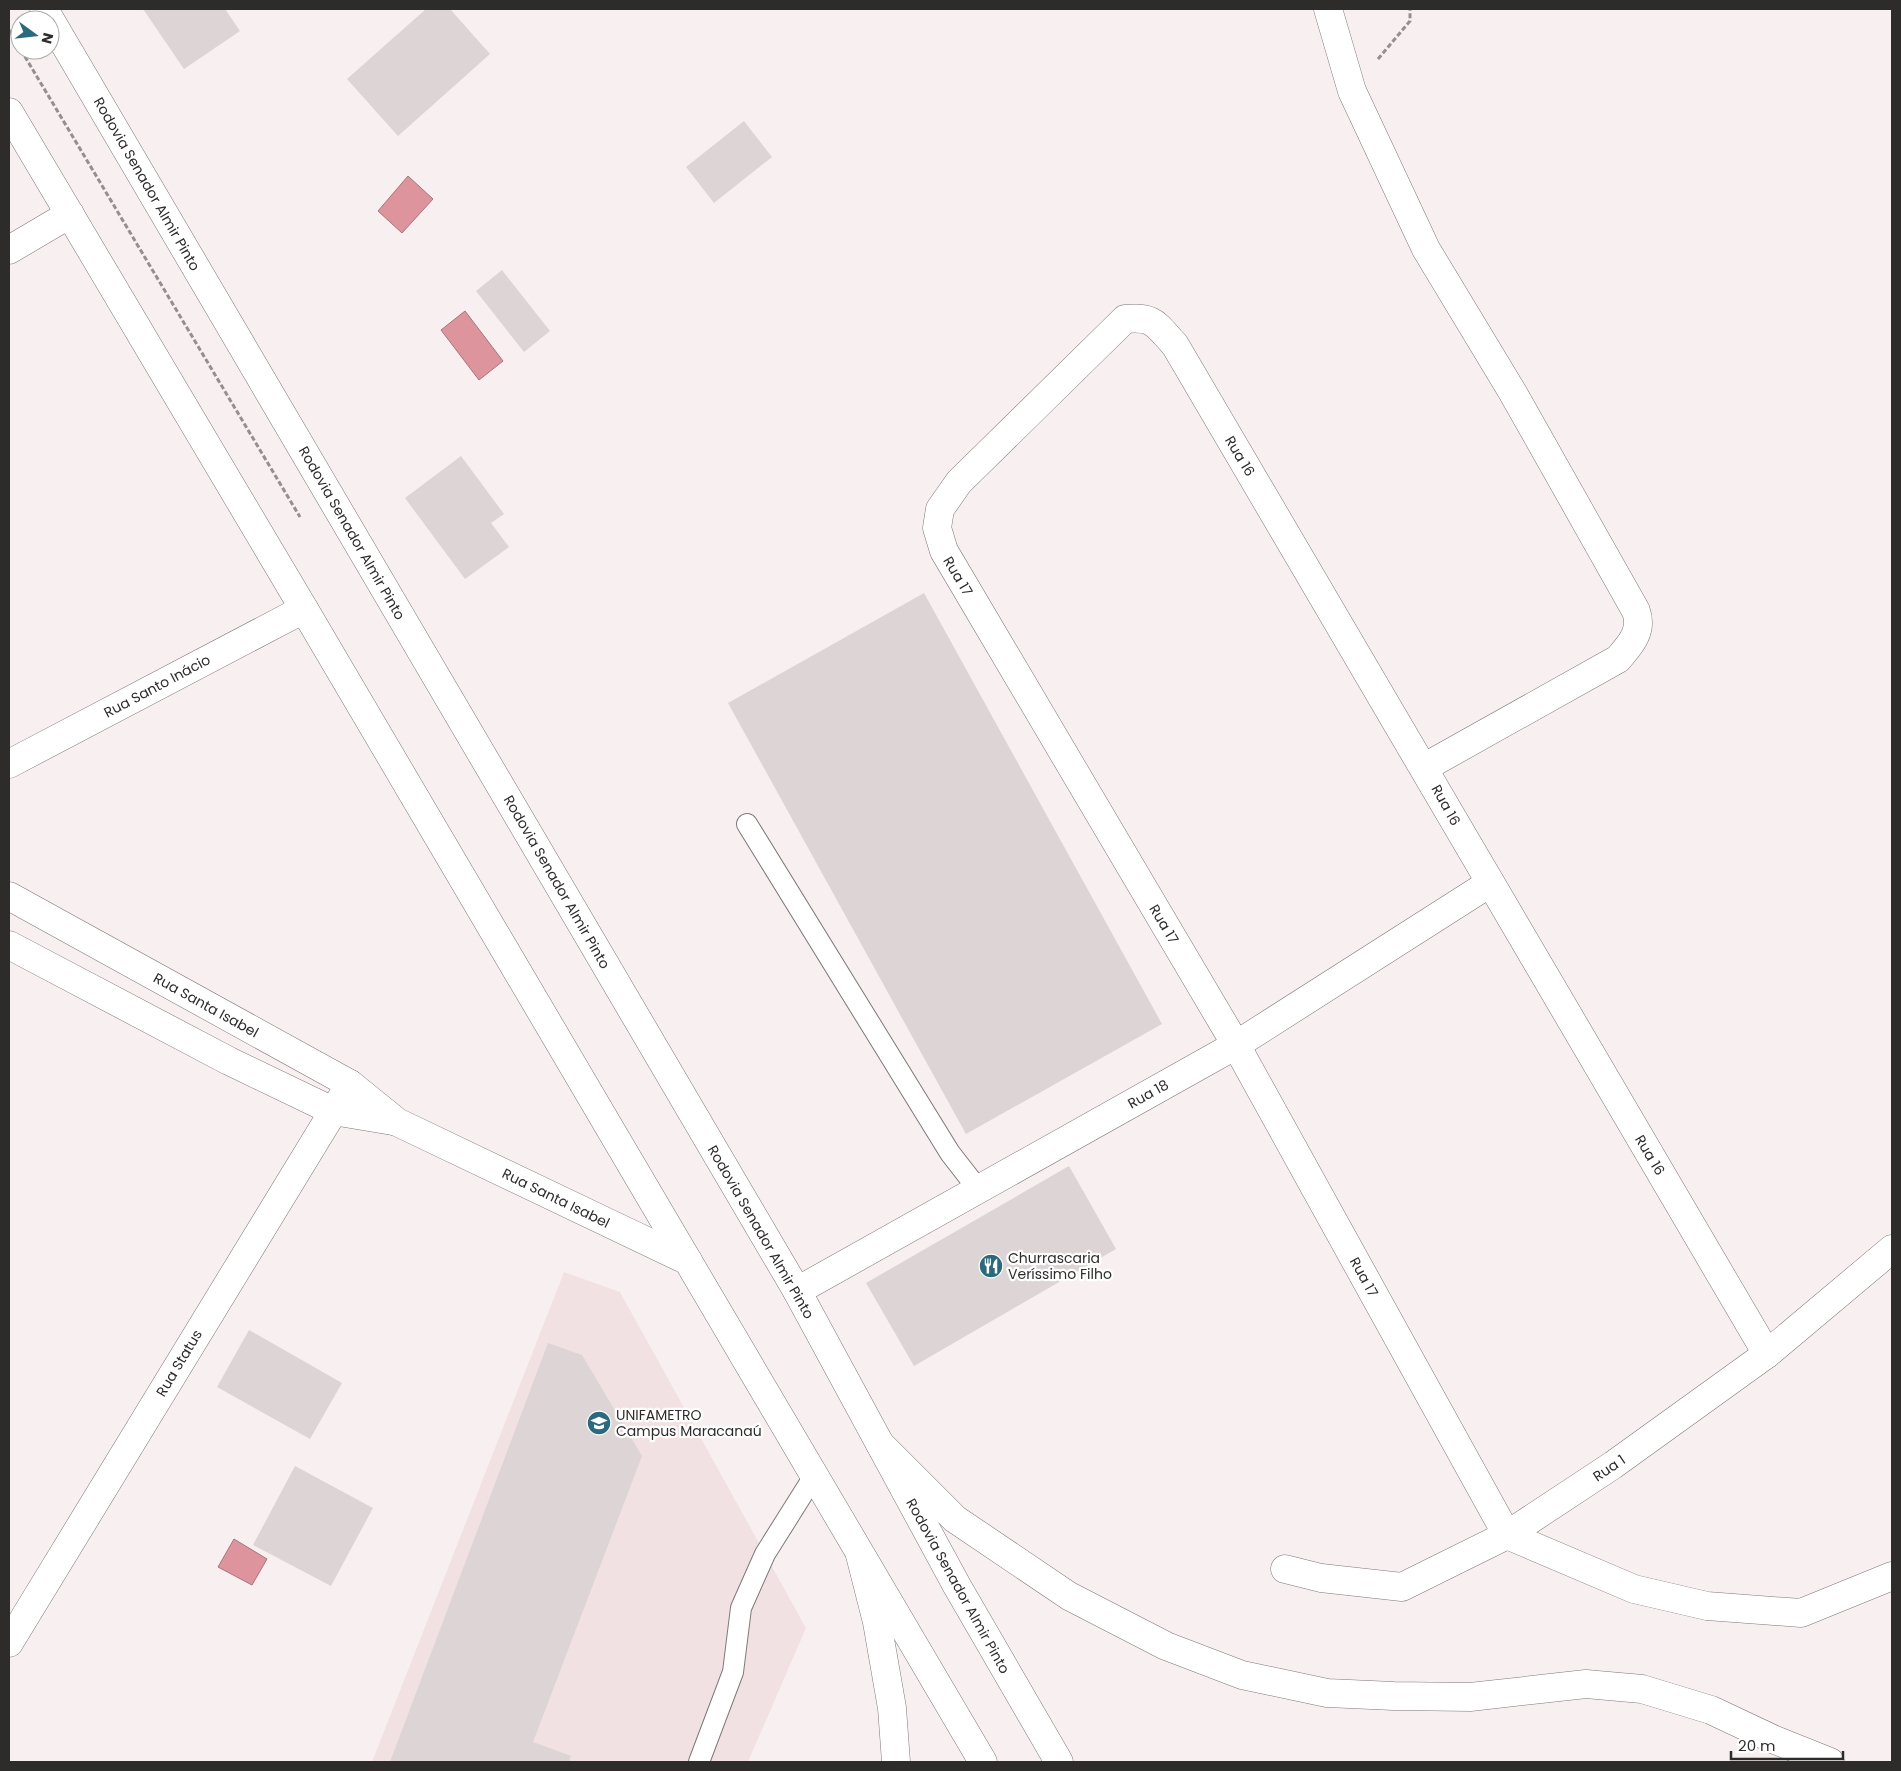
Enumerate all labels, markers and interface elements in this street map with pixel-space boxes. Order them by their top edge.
north arrow [10,10,60,60]
text: N [37,31,59,46]
street label: Rodovia Senador Almir Pinto [89,94,205,274]
street label: Rua 16 [1220,432,1260,480]
street label: Rodovia Senador Almir Pinto [294,443,410,623]
street label: Rua 17 [938,553,978,600]
street label: Rua Santo Inácio [100,649,214,723]
street label: Rua 16 [1427,781,1465,829]
street label: Rodovia Senador Almir Pinto [499,792,615,972]
street label: Rua 17 [1144,901,1184,948]
street label: Rua Santa Isabel [150,968,262,1042]
street label: Rua 18 [1124,1075,1172,1113]
street label: Rua 16 [1630,1131,1670,1179]
street label: Rodovia Senador Almir Pinto [703,1142,819,1322]
street label: Rua Santa Isabel [499,1163,613,1233]
place label: Churrascaria Veríssimo Filho [1008,1248,1112,1284]
restaurant icon: Churrascaria Veríssimo Filho [978,1253,1004,1279]
street label: Rua 17 [1345,1253,1383,1301]
street label: Rua Status [151,1326,207,1400]
place label: UNIFAMETRO Campus Maracanaú [616,1405,762,1441]
school or university icon: UNIFAMETRO Campus Maracanaú [586,1410,612,1436]
street label: Rua 1 [1589,1450,1629,1486]
street label: Rodovia Senador Almir Pinto [901,1495,1015,1677]
scale bar [1731,1728,1844,1760]
text: 20 m [1738,1735,1776,1756]

